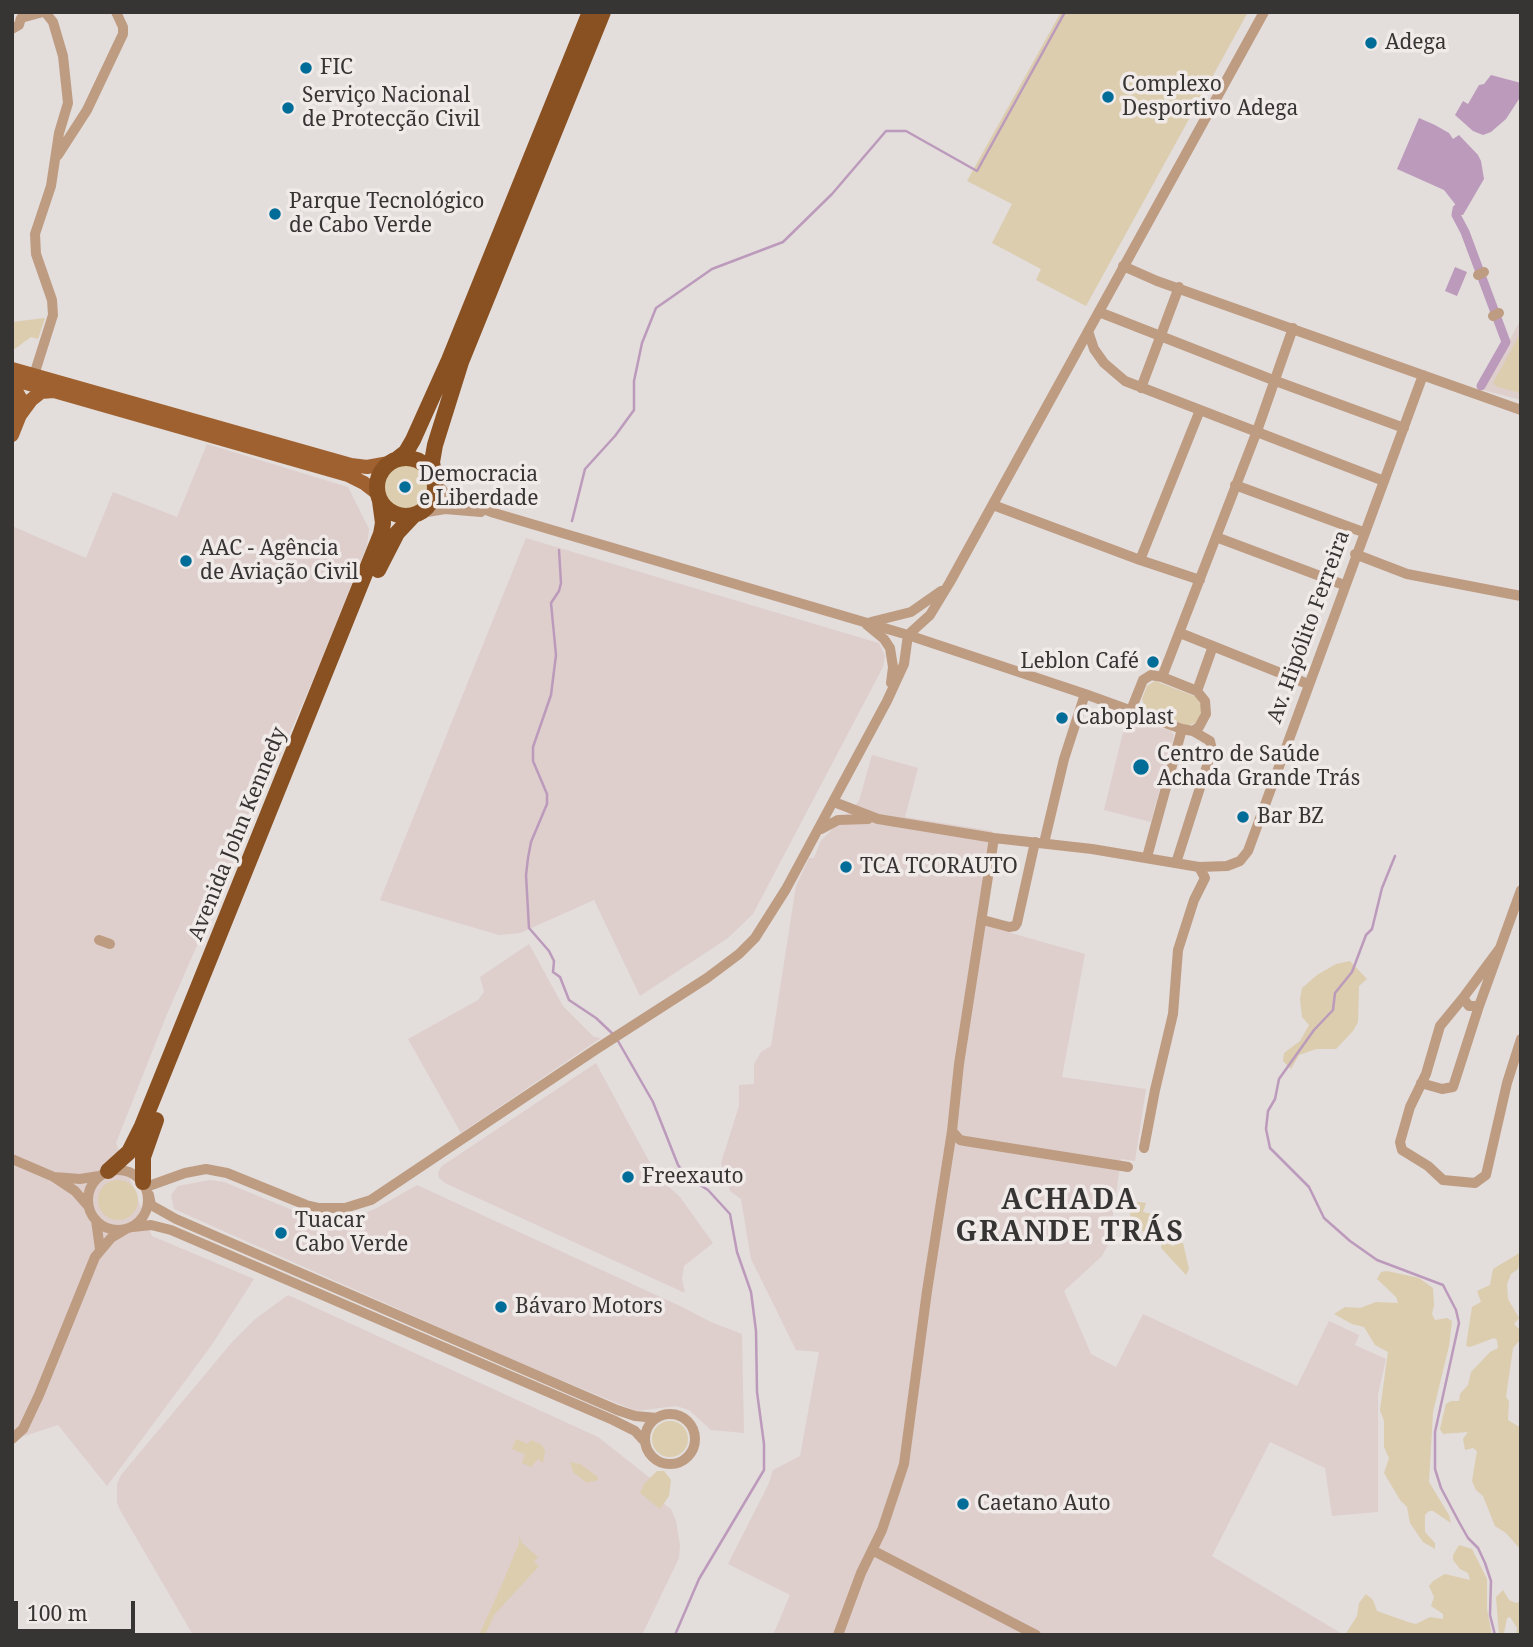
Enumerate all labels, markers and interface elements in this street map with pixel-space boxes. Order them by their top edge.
place label: Adega [1385,30,1447,56]
marker: Adega [1363,35,1379,51]
place label: FIC [320,55,353,81]
marker: FIC [298,60,314,76]
place label: Complexo Desportivo Adega [1122,72,1298,122]
place label: Serviço Nacional de Protecção Civil [302,83,480,133]
marker: Complexo Desportivo Adega [1100,89,1116,105]
marker: Serviço Nacional de Protecção Civil [280,100,296,116]
place label: Parque Tecnológico de Cabo Verde [289,189,484,239]
marker: Parque Tecnológico de Cabo Verde [267,206,283,222]
place label: Democracia e Liberdade [419,462,538,512]
marker: Democracia e Liberdade [397,479,413,495]
street label: Av. Hipólito Ferreira [1262,527,1356,727]
place label: AAC - Agência de Aviação Civil [200,536,359,586]
marker: AAC - Agência de Aviação Civil [178,553,194,569]
place label: Leblon Café [1020,649,1139,675]
marker: Leblon Café [1145,654,1161,670]
place label: Caboplast [1076,705,1174,731]
marker: Caboplast [1054,710,1070,726]
street label: Avenida John Kennedy [184,724,292,944]
place label: Centro de Saúde Achada Grande Trás [1157,742,1360,792]
marker: Centro de Saúde Achada Grande Trás [1131,757,1151,777]
place label: Bar BZ [1257,804,1324,830]
marker: Bar BZ [1235,809,1251,825]
place label: TCA TCORAUTO [860,854,1018,880]
marker: TCA TCORAUTO [838,859,854,875]
place label: Freexauto [642,1164,744,1190]
marker: Freexauto [620,1169,636,1185]
district label: ACHADA GRANDE TRÁS [957,1184,1183,1250]
place label: Tuacar Cabo Verde [295,1208,408,1258]
marker: Tuacar Cabo Verde [273,1225,289,1241]
place label: Bávaro Motors [515,1294,663,1320]
marker: Bávaro Motors [493,1299,509,1315]
place label: Caetano Auto [977,1491,1111,1517]
marker: Caetano Auto [955,1496,971,1512]
scale bar [18,1588,138,1632]
text: 100 m [27,1599,88,1627]

